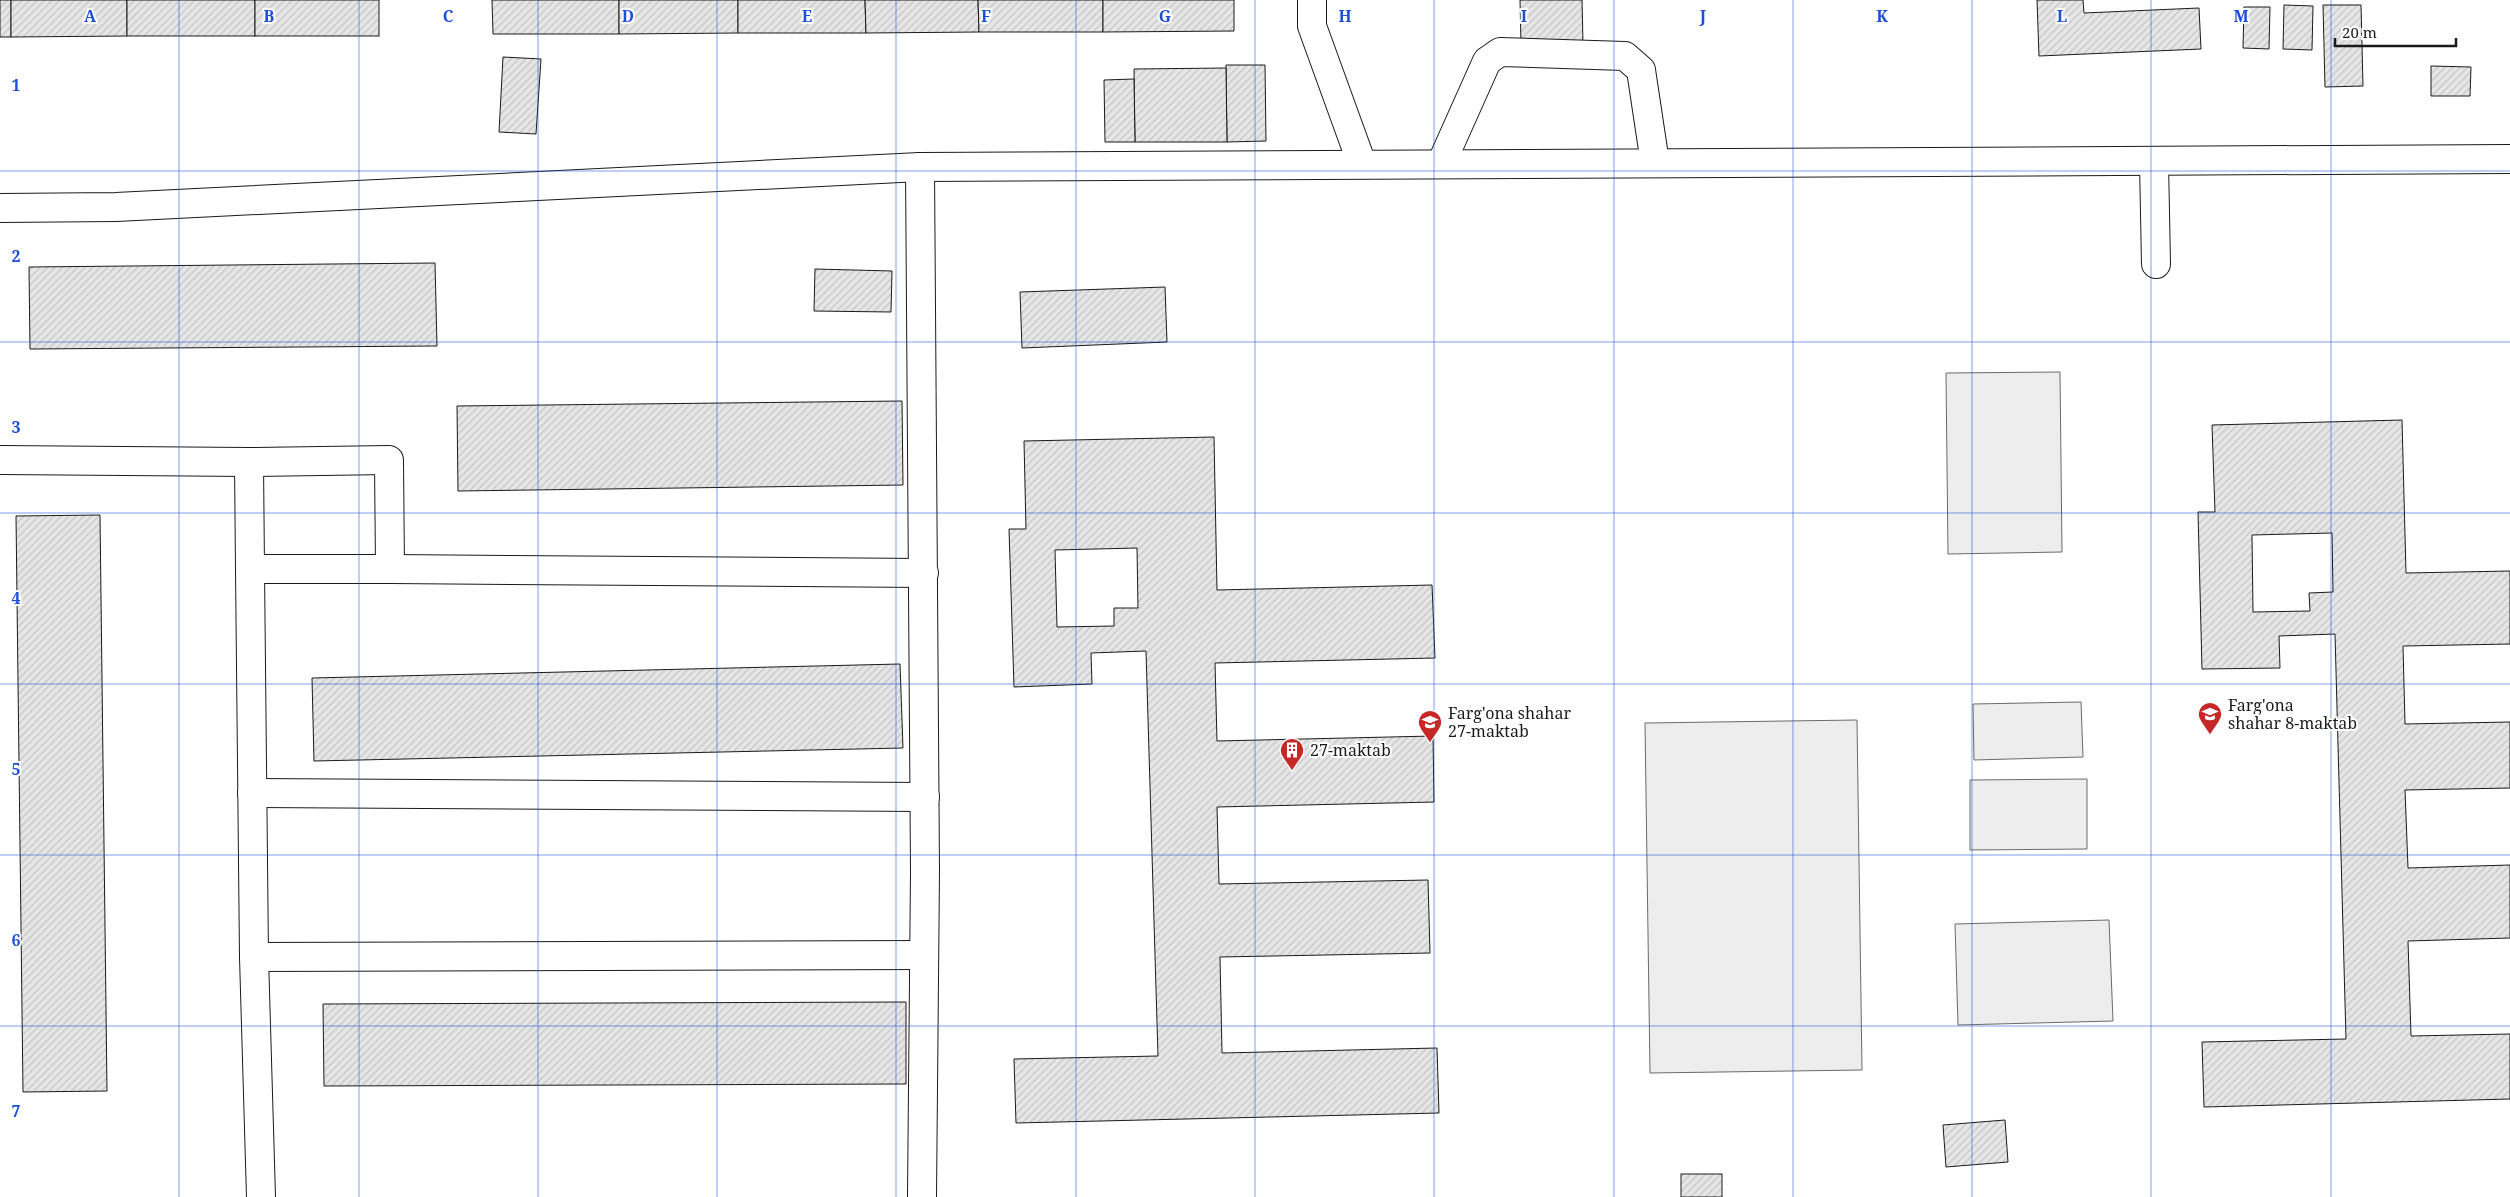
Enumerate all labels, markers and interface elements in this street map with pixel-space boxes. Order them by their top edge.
text: A [84,5,97,27]
text: B [264,5,275,27]
text: C [443,5,454,27]
text: D [622,5,634,27]
text: E [802,5,812,27]
text: F [981,5,991,27]
text: G [1159,5,1171,27]
text: H [1338,5,1352,27]
text: I [1521,5,1527,27]
text: J [1699,5,1707,27]
text: K [1876,5,1888,27]
text: L [2057,5,2067,27]
text: M [2233,5,2249,27]
scale bar [2335,15,2456,47]
text: 20 m [2342,22,2377,42]
text: 1 [11,74,21,96]
text: 2 [11,245,21,267]
text: 3 [11,416,21,438]
text: 4 [11,587,21,609]
place label: Farg'ona shahar 8-maktab [2228,694,2357,734]
school or university icon: Farg'ona shahar 8-maktab [2197,701,2223,735]
place label: Farg'ona shahar 27-maktab [1448,702,1571,742]
school or university icon: Farg'ona shahar 27-maktab [1417,709,1443,743]
building icon: 27-maktab [1279,737,1305,771]
place label: 27-maktab [1310,739,1391,761]
text: 5 [11,758,21,780]
text: 6 [11,929,21,951]
text: 7 [11,1100,21,1122]

